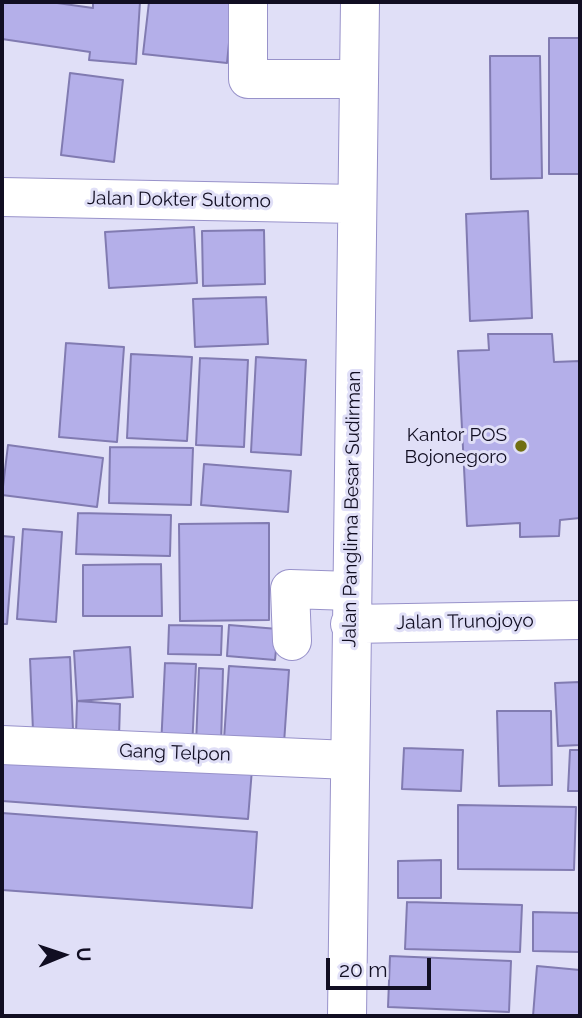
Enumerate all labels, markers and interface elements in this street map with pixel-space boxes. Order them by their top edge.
street label: Jalan Dokter Sutomo [87,187,271,213]
street label: Jalan Panglima Besar Sudirman [338,370,366,648]
place label: Kantor POS Bojonegoro [405,424,507,468]
marker: Kantor POS Bojonegoro [513,438,529,454]
street label: Jalan Trunojoyo [396,609,534,635]
street label: Gang Telpon [119,740,231,766]
north arrow [28,920,98,990]
scale bar [330,944,435,988]
text: U [73,947,95,962]
text: 20 m [339,957,387,982]

